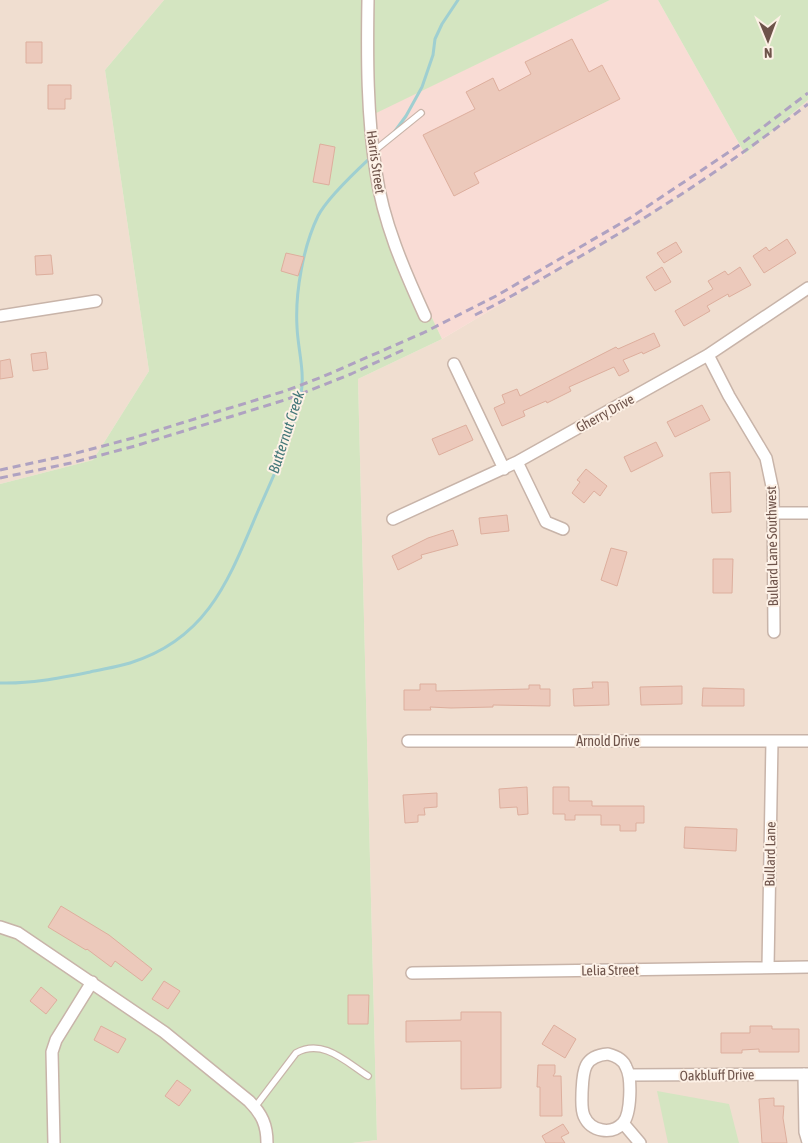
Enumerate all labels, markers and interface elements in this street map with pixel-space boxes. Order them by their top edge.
north arrow [743,15,793,65]
text: N [764,45,772,61]
street label: Harris Street [364,129,388,195]
water label: Butternut Creek [265,388,307,475]
street label: Gherry Drive [573,391,637,435]
street label: Bullard Lane Southwest [763,486,781,606]
street label: Arnold Drive [576,733,640,749]
street label: Bullard Lane [761,821,779,887]
street label: Lelia Street [581,961,639,979]
street label: Oakbluff Drive [680,1066,754,1084]

